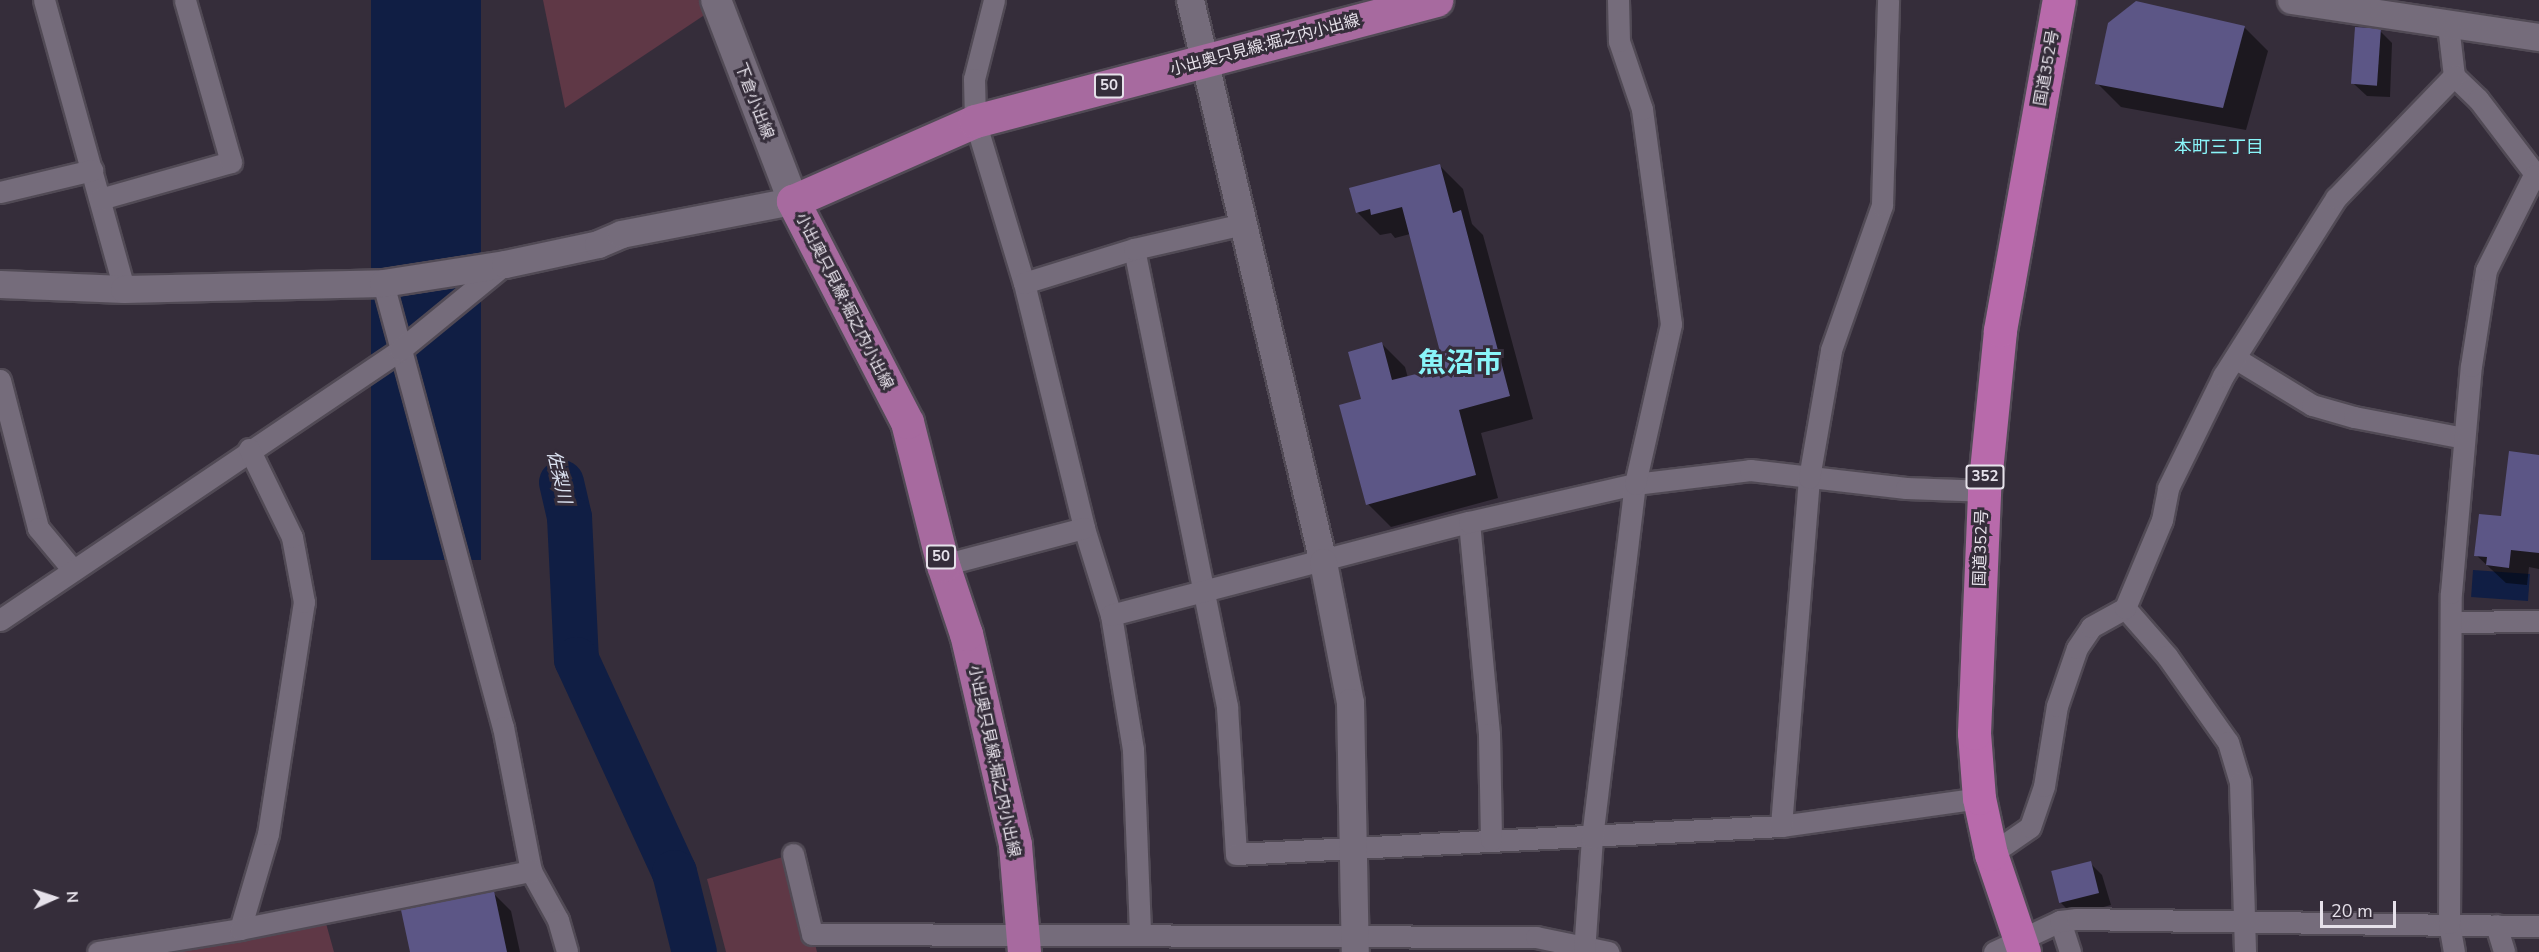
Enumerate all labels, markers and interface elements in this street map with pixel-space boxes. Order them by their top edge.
street label: 小出奥只見線;堀之内小出線 [1168,10,1362,80]
street label: 国道352号 [2031,29,2063,107]
street label: 下倉小出線 [731,60,777,142]
road number: 50 [1094,74,1124,98]
district label: 本町三丁目 [2174,136,2264,158]
street label: 小出奥只見線;堀之内小出線 [791,209,897,393]
district label: 魚沼市 [1418,346,1502,380]
water label: 佐梨川 [542,448,576,506]
road number: 352 [1966,465,2004,489]
street label: 国道352号 [1970,509,1992,587]
road number: 50 [926,545,956,569]
street label: 小出奥只見線;堀之内小出線 [964,663,1024,859]
north arrow [24,868,84,928]
scale bar [2323,889,2400,927]
text: N [61,891,83,904]
text: 20 m [2331,899,2373,923]

